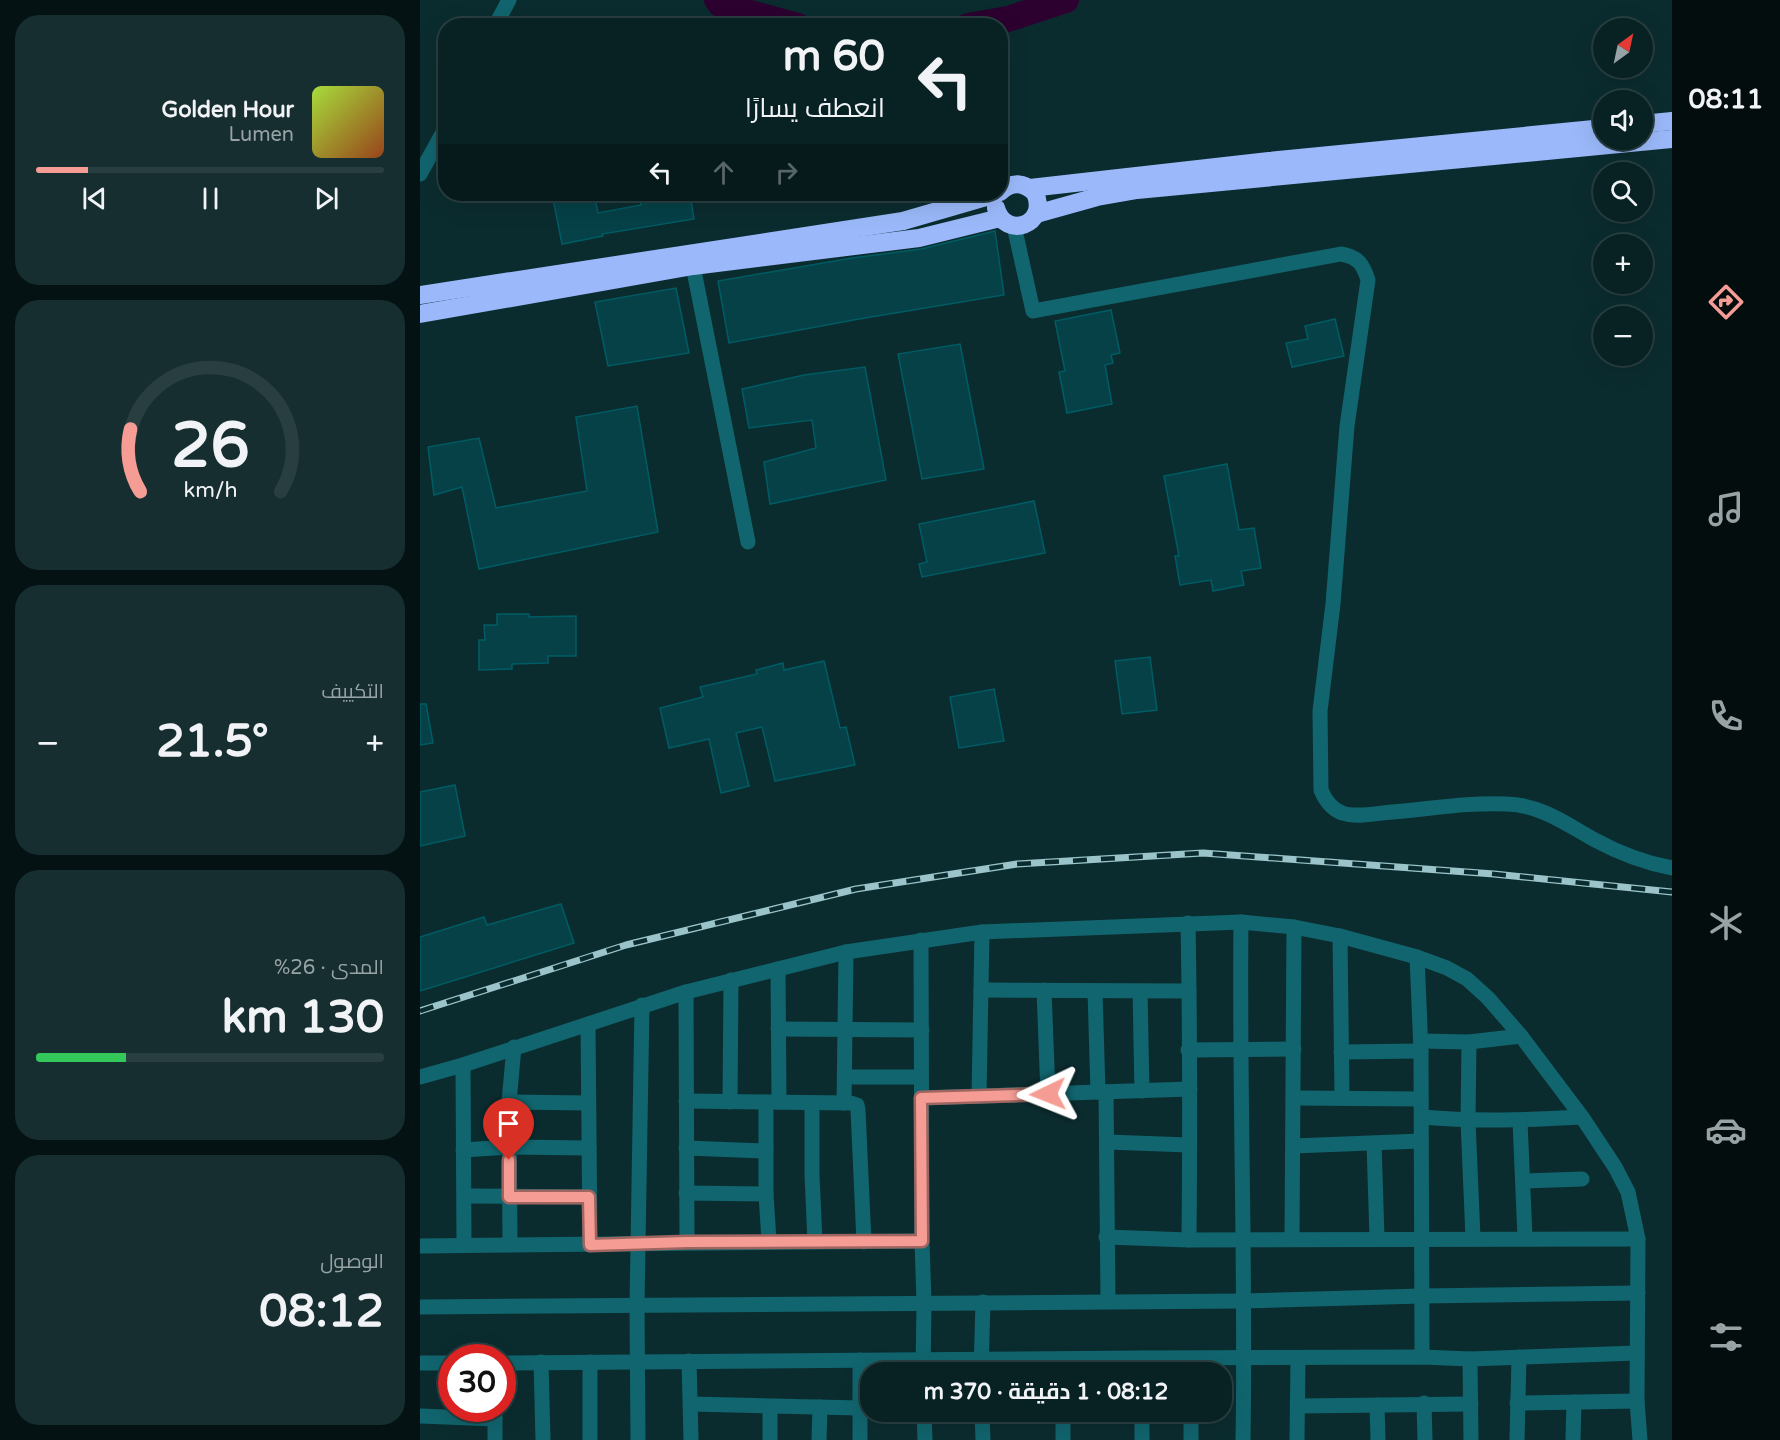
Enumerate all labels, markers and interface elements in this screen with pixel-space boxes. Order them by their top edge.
north arrow [1593,18,1653,78]
map controls [1593,18,1653,366]
text: 60 m [783,31,885,82]
icon: left [906,42,984,120]
text: 08:11 [1689,83,1763,116]
button: sound [1593,90,1653,150]
text: انعطف يسارًا [745,92,885,125]
text: Golden Hour [162,97,294,123]
text: Lumen [228,123,294,147]
icon: left [644,156,677,189]
icon: ahead [707,156,740,189]
icon: right [770,156,803,189]
button: search [1593,162,1653,222]
icon: previous [78,182,111,215]
icon: pause [194,182,227,215]
icon: next [310,182,343,215]
button: + [1593,234,1653,294]
icon: directions [1705,281,1747,323]
button: − [1593,306,1653,366]
text: 26 [171,409,249,484]
text: km/h [183,477,237,503]
icon: music [1705,488,1747,530]
text: التكييف [321,680,384,704]
icon: phone [1705,695,1747,737]
text: 21.5° [156,715,269,769]
text: − [36,724,60,763]
text: + [365,724,384,763]
icon: climate [1705,902,1747,944]
text: المدى · 26% [274,956,384,980]
text: 130 km [222,991,384,1045]
position arrow [1016,1062,1080,1126]
pin [483,1098,534,1160]
icon: arrive [492,1107,525,1140]
icon: car [1705,1109,1747,1151]
text: الوصول [320,1250,384,1274]
text: 08:12 [259,1285,384,1339]
icon: filters [1705,1316,1747,1358]
speed limit sign: 30 [438,1344,516,1422]
text: 08:12 · 1 دقيقة · 370 m [924,1379,1168,1405]

